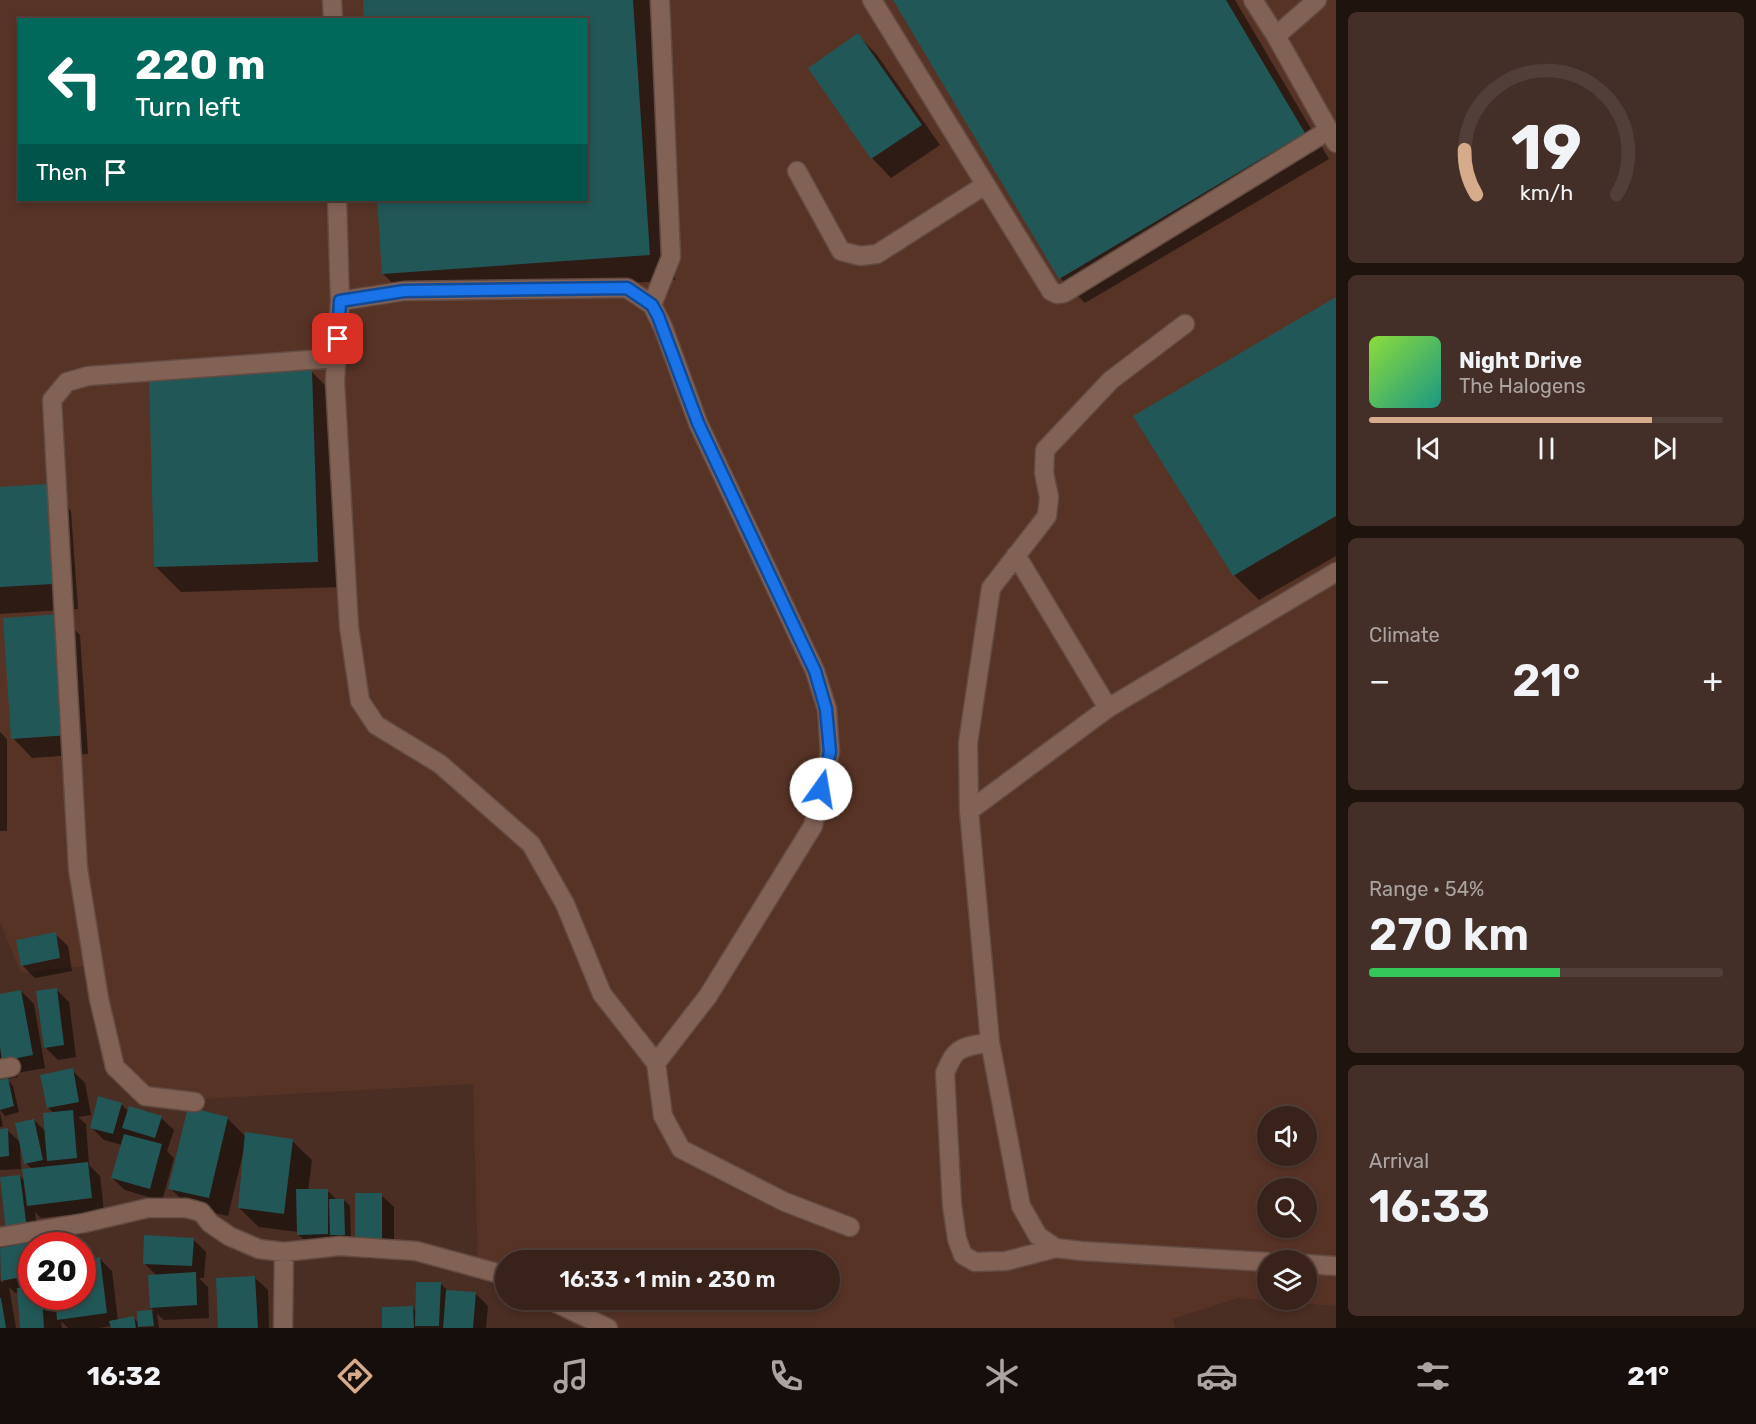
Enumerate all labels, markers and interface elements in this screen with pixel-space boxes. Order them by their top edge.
text: 220 m [135,40,266,90]
icon: left [36,42,114,120]
text: Turn left [135,91,240,123]
text: 19 [1510,111,1582,185]
icon: arrive [99,156,132,189]
text: Then [36,159,87,186]
text: km/h [1519,180,1573,205]
pin [312,313,363,364]
icon: arrive [321,322,354,355]
text: Night Drive [1459,347,1582,374]
text: The Halogens [1459,374,1586,398]
icon: previous [1412,432,1445,465]
icon: pause [1530,432,1563,465]
icon: next [1648,432,1681,465]
text: Climate [1369,623,1440,647]
text: 21° [1512,654,1581,707]
text: − [1369,661,1390,700]
text: + [1702,661,1723,700]
position arrow [789,757,853,821]
text: Range · 54% [1369,877,1484,901]
text: 270 km [1369,908,1529,961]
map controls [1257,1106,1317,1310]
button: sound [1257,1106,1317,1166]
text: Arrival [1369,1149,1429,1173]
button: search [1257,1178,1317,1238]
text: 16:33 [1369,1180,1490,1233]
speed limit sign: 20 [18,1232,96,1310]
button: layers [1257,1250,1317,1310]
text: 16:33 · 1 min · 230 m [559,1266,776,1293]
icon: directions [334,1355,376,1397]
icon: music [550,1355,592,1397]
icon: phone [765,1355,807,1397]
icon: climate [981,1355,1023,1397]
icon: car [1196,1355,1238,1397]
icon: filters [1412,1355,1454,1397]
text: 16:32 [87,1360,161,1392]
text: 21° [1627,1360,1669,1392]

